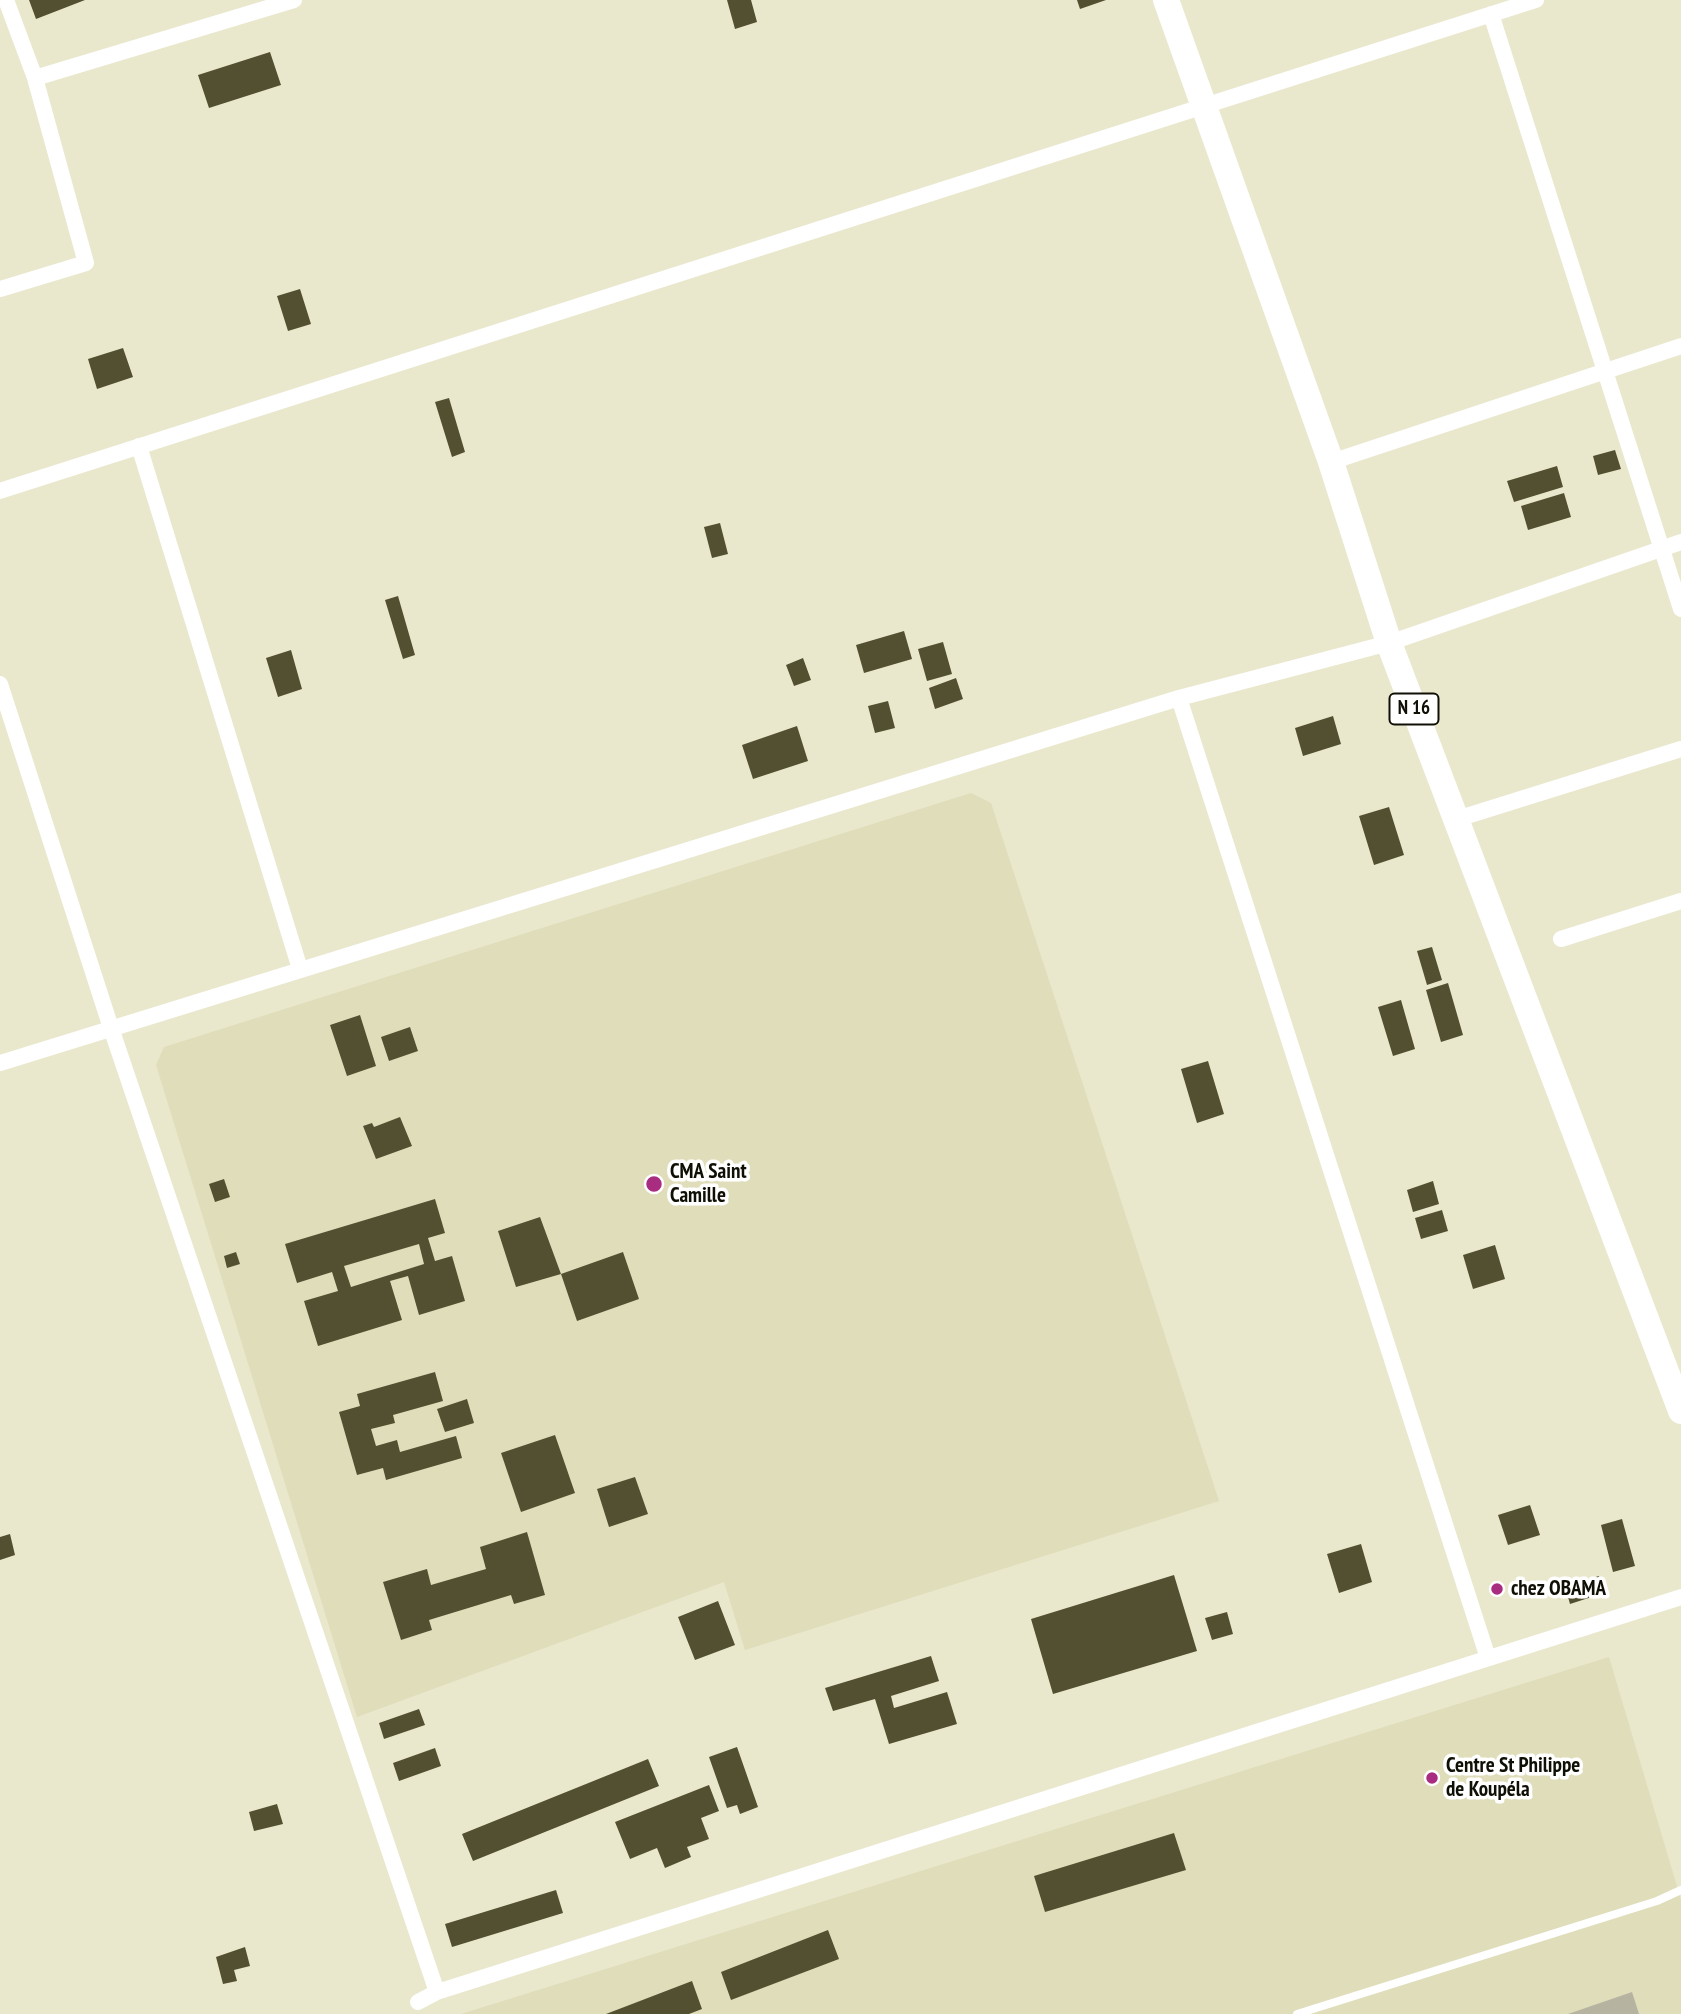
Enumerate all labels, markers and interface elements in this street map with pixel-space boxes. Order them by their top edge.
road number: N 16 [1390,694,1438,724]
place label: CMA Saint Camille [670,1159,747,1209]
marker: CMA Saint Camille [644,1174,664,1194]
place label: chez OBAMA [1511,1576,1606,1602]
marker: chez OBAMA [1489,1581,1505,1597]
place label: Centre St Philippe de Koupéla [1446,1753,1580,1803]
marker: Centre St Philippe de Koupéla [1424,1770,1440,1786]

